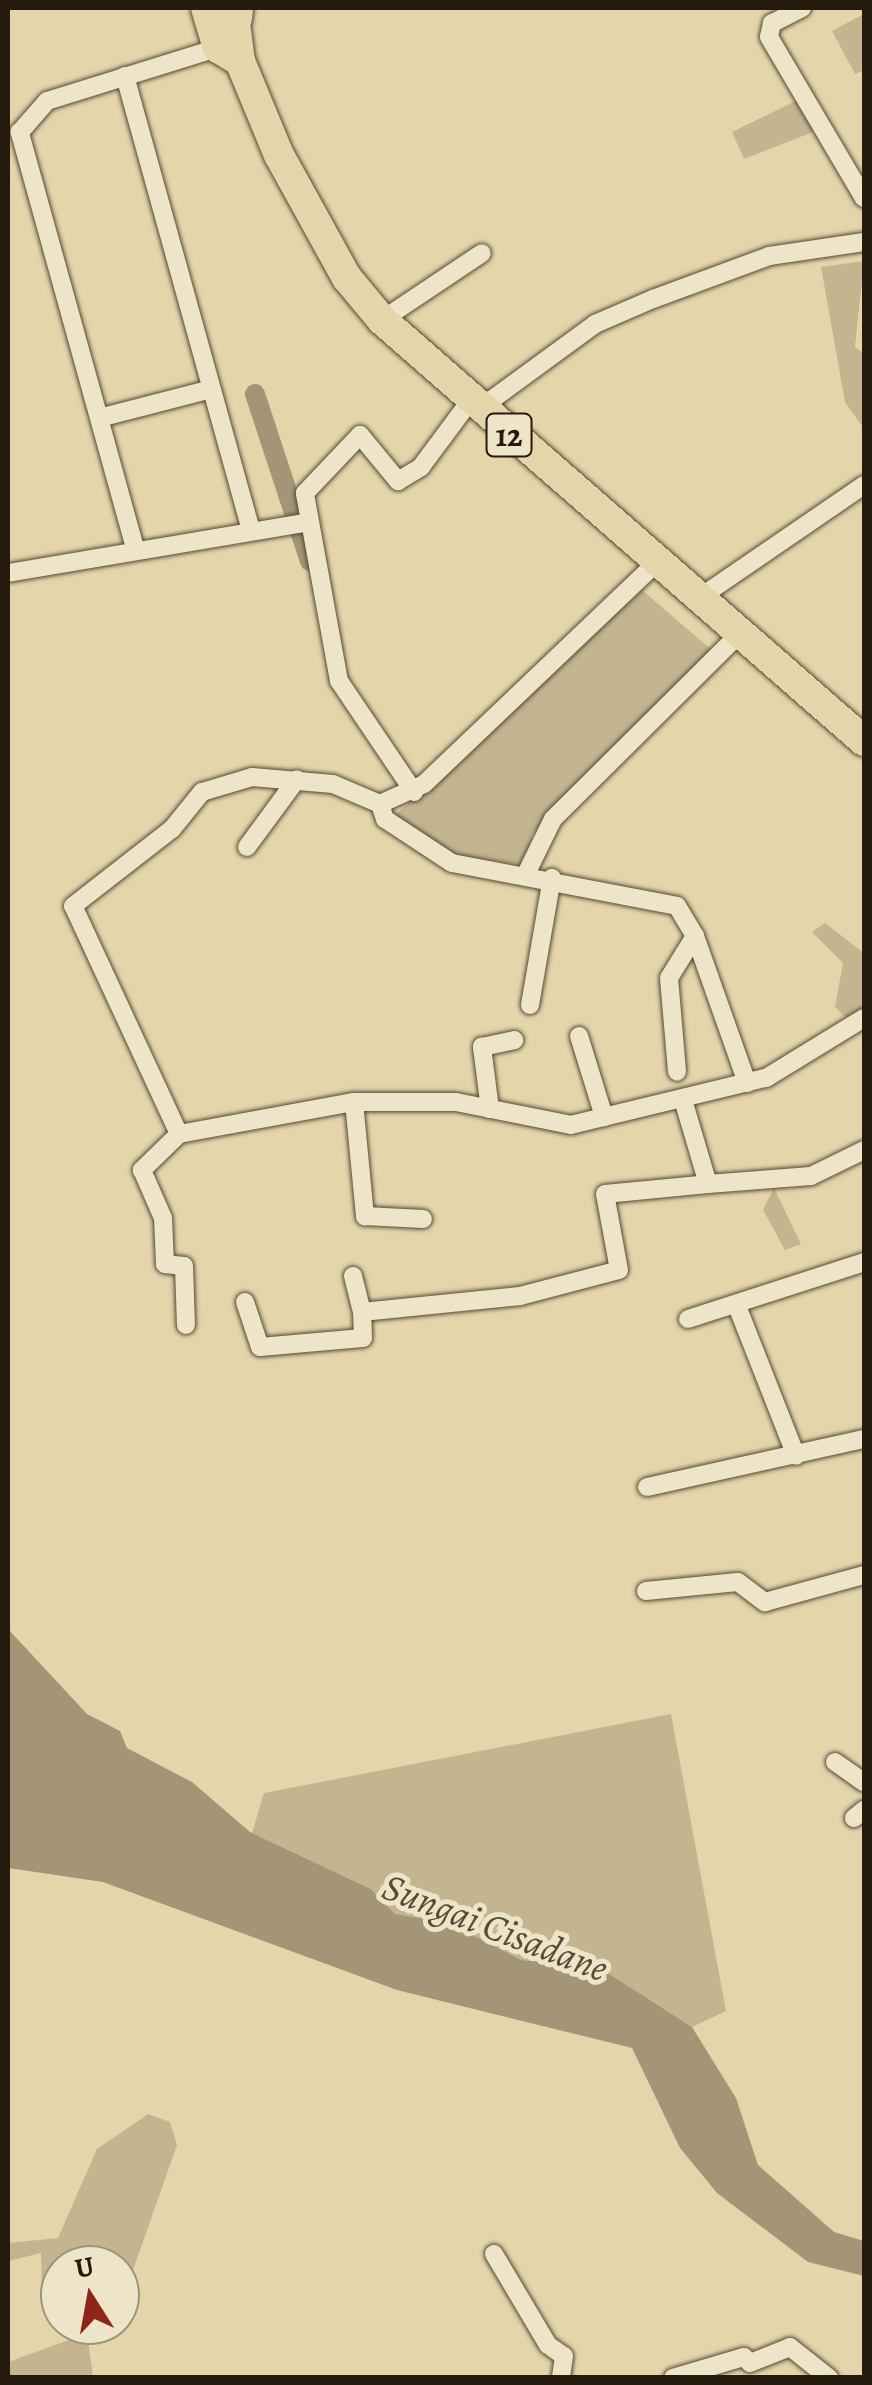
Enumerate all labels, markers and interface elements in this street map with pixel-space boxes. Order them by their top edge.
road number: 12 [484,408,534,462]
water label: Sungai Cisadane [376,1864,614,1992]
north arrow [40,2245,140,2345]
text: U [72,2247,97,2288]

